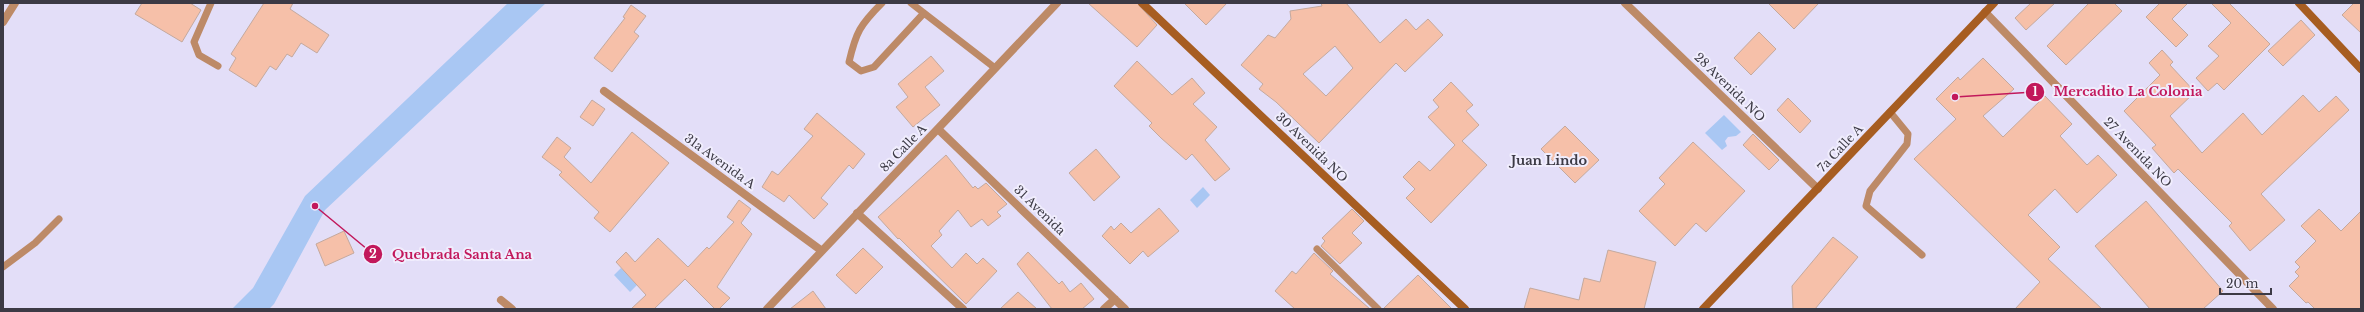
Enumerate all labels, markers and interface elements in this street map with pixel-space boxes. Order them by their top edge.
street label: 28 Avenida NO [1691,49,1769,125]
callout: Mercadito La Colonia [2025,79,2210,104]
text: Mercadito La Colonia [2054,83,2203,100]
text: 1 [2032,84,2038,99]
street label: 30 Avenida NO [1273,109,1351,185]
street label: 27 Avenida NO [2101,114,2175,190]
street label: 8a Calle A [877,121,930,175]
street label: 7a Calle A [1814,121,1866,175]
street label: 31a Avenida A [682,130,759,192]
district label: Juan Lindo [1508,152,1588,169]
street label: 31 Avenida [1011,182,1069,238]
callout: Quebrada Santa Ana [363,242,540,267]
text: 2 [369,246,377,261]
text: Quebrada Santa Ana [392,246,533,263]
scale bar [2220,270,2271,296]
text: 20 m [2226,276,2258,291]

